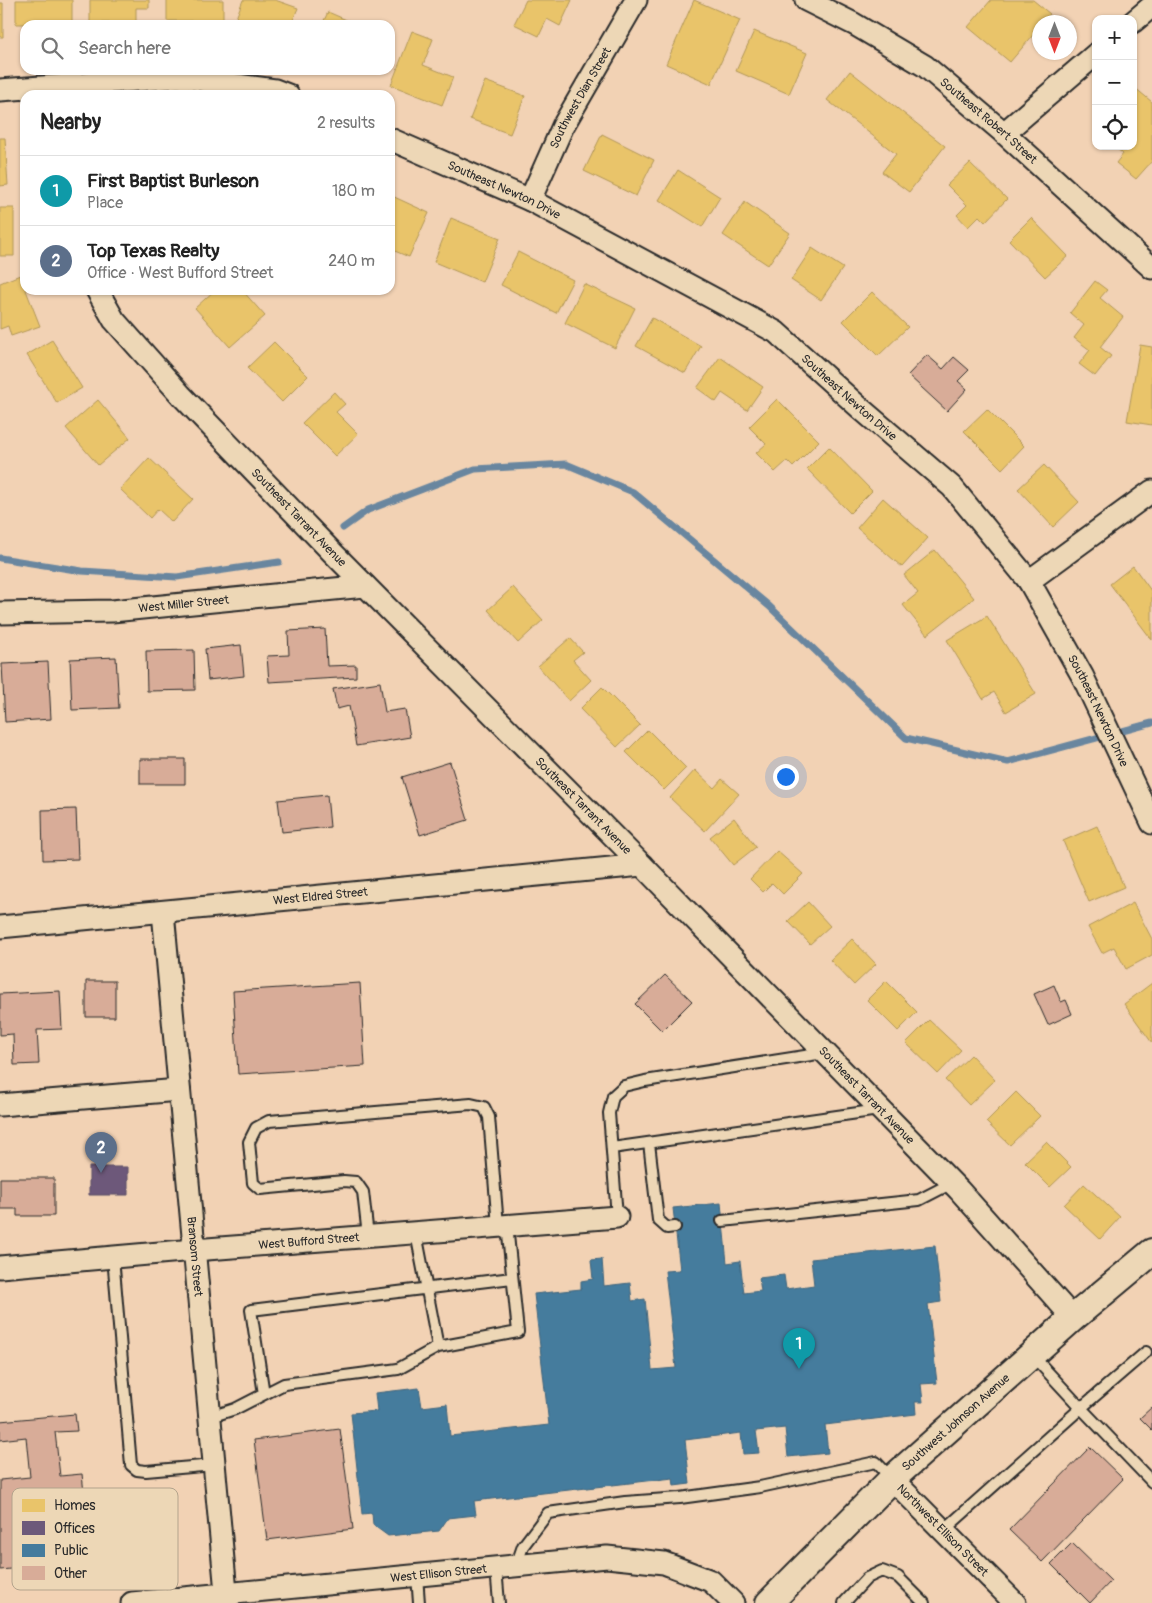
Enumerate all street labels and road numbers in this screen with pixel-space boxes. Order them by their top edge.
street label: Southwest Dian Street [546,44,615,151]
street label: Southeast Robert Street [937,74,1040,167]
street label: Southeast Newton Drive [445,158,563,223]
street label: Southeast Newton Drive [798,351,900,444]
street label: Southeast Tarrant Avenue [248,465,350,570]
street label: West Miller Street [138,592,230,616]
street label: Southeast Newton Drive [1064,652,1132,769]
street label: Southeast Tarrant Avenue [532,754,635,858]
street label: West Eldred Street [272,884,369,908]
street label: Southeast Tarrant Avenue [816,1043,918,1147]
street label: Bransom Street [184,1216,206,1297]
street label: West Bufford Street [258,1230,360,1252]
street label: Southwest Johnson Avenue [899,1370,1013,1474]
street label: Northwest Ellison Street [894,1481,992,1580]
street label: West Ellison Street [390,1561,488,1585]

